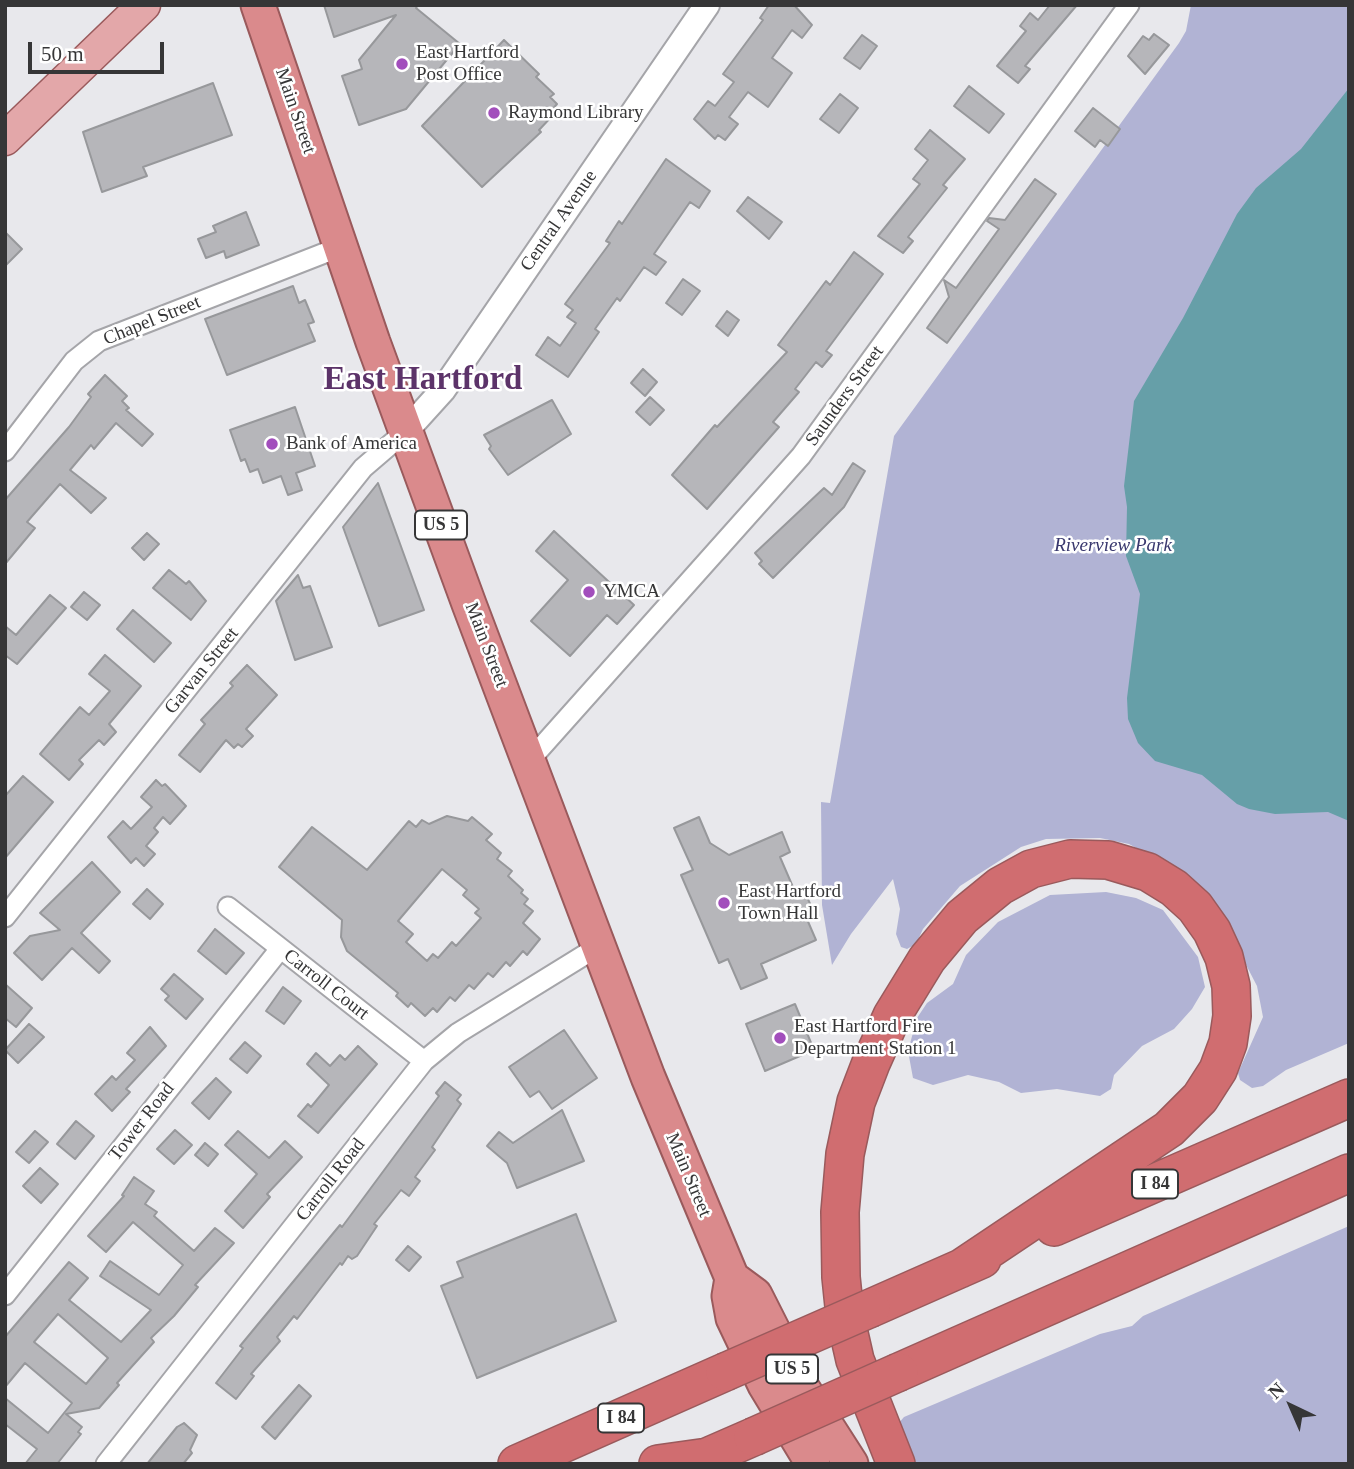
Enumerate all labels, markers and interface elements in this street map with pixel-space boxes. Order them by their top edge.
scale bar [32,28,168,72]
text: 50 m [41,42,84,66]
place label: East Hartford Post Office [416,42,519,86]
marker: East Hartford Post Office [394,56,410,72]
street label: Main Street [270,65,320,157]
place label: Raymond Library [508,102,644,124]
marker: Raymond Library [486,105,502,121]
street label: Central Avenue [516,166,602,276]
street label: Chapel Street [100,291,204,351]
street label: Saunders Street [801,341,889,451]
district label: East Hartford [324,360,522,400]
place label: Bank of America [286,433,417,455]
marker: Bank of America [264,436,280,452]
road number: US 5 [415,510,467,540]
park label: Riverview Park [1054,535,1172,557]
place label: YMCA [603,581,660,603]
marker: YMCA [581,584,597,600]
street label: Main Street [459,599,513,691]
street label: Garvan Street [160,623,244,719]
place label: East Hartford Town Hall [738,881,841,925]
marker: East Hartford Town Hall [716,895,732,911]
street label: Carroll Court [279,945,373,1025]
place label: East Hartford Fire Department Station 1 [794,1016,957,1060]
marker: East Hartford Fire Department Station 1 [772,1030,788,1046]
street label: Tower Road [104,1078,180,1166]
street label: Main Street [660,1130,716,1220]
street label: Carroll Road [292,1134,370,1226]
road number: I 84 [1132,1170,1178,1198]
road number: US 5 [766,1354,818,1384]
north arrow [1256,1371,1326,1441]
text: N [1264,1378,1288,1403]
road number: I 84 [598,1404,644,1433]

